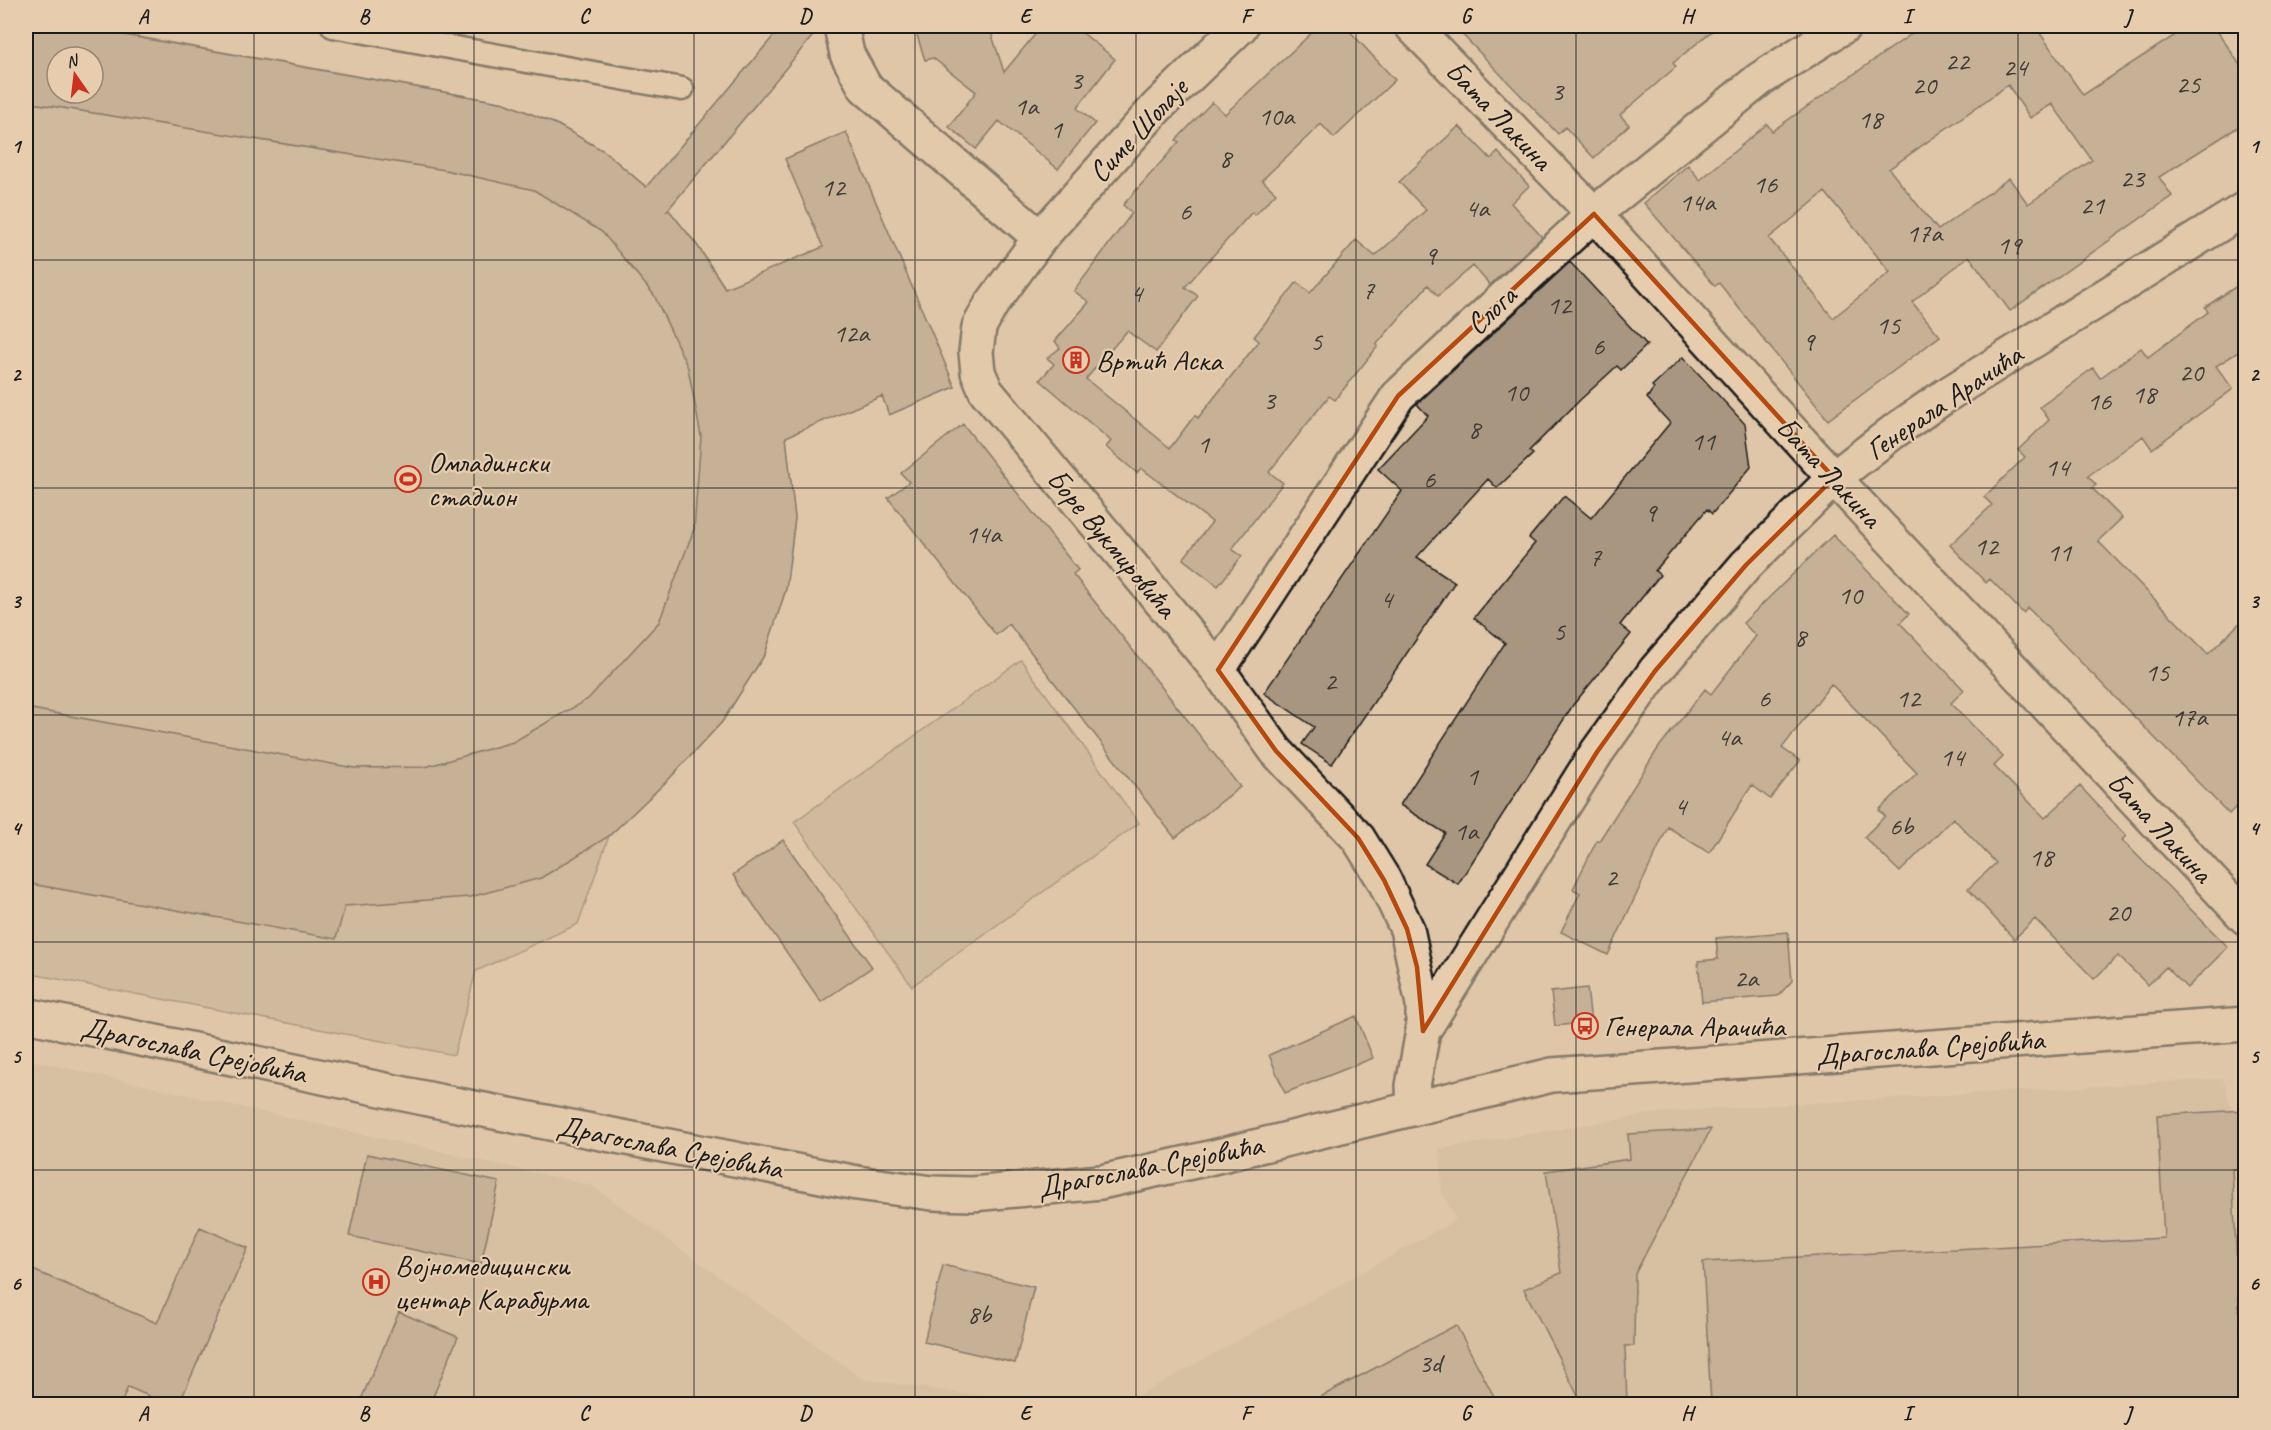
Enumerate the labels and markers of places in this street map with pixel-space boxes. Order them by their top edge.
place label: Вртић Аска [1096,341,1224,379]
building icon: Вртић Аска [1061,345,1091,375]
place label: Омладински стадион [428,443,551,515]
sports icon: Омладински стадион [393,464,423,494]
place label: Генерала Арачића [1604,1007,1787,1045]
bus stop icon: Генерала Арачића [1570,1011,1600,1041]
place label: Војномедицински центар Карабурма [395,1246,590,1318]
hospital icon: Војномедицински центар Карабурма [361,1267,391,1297]

